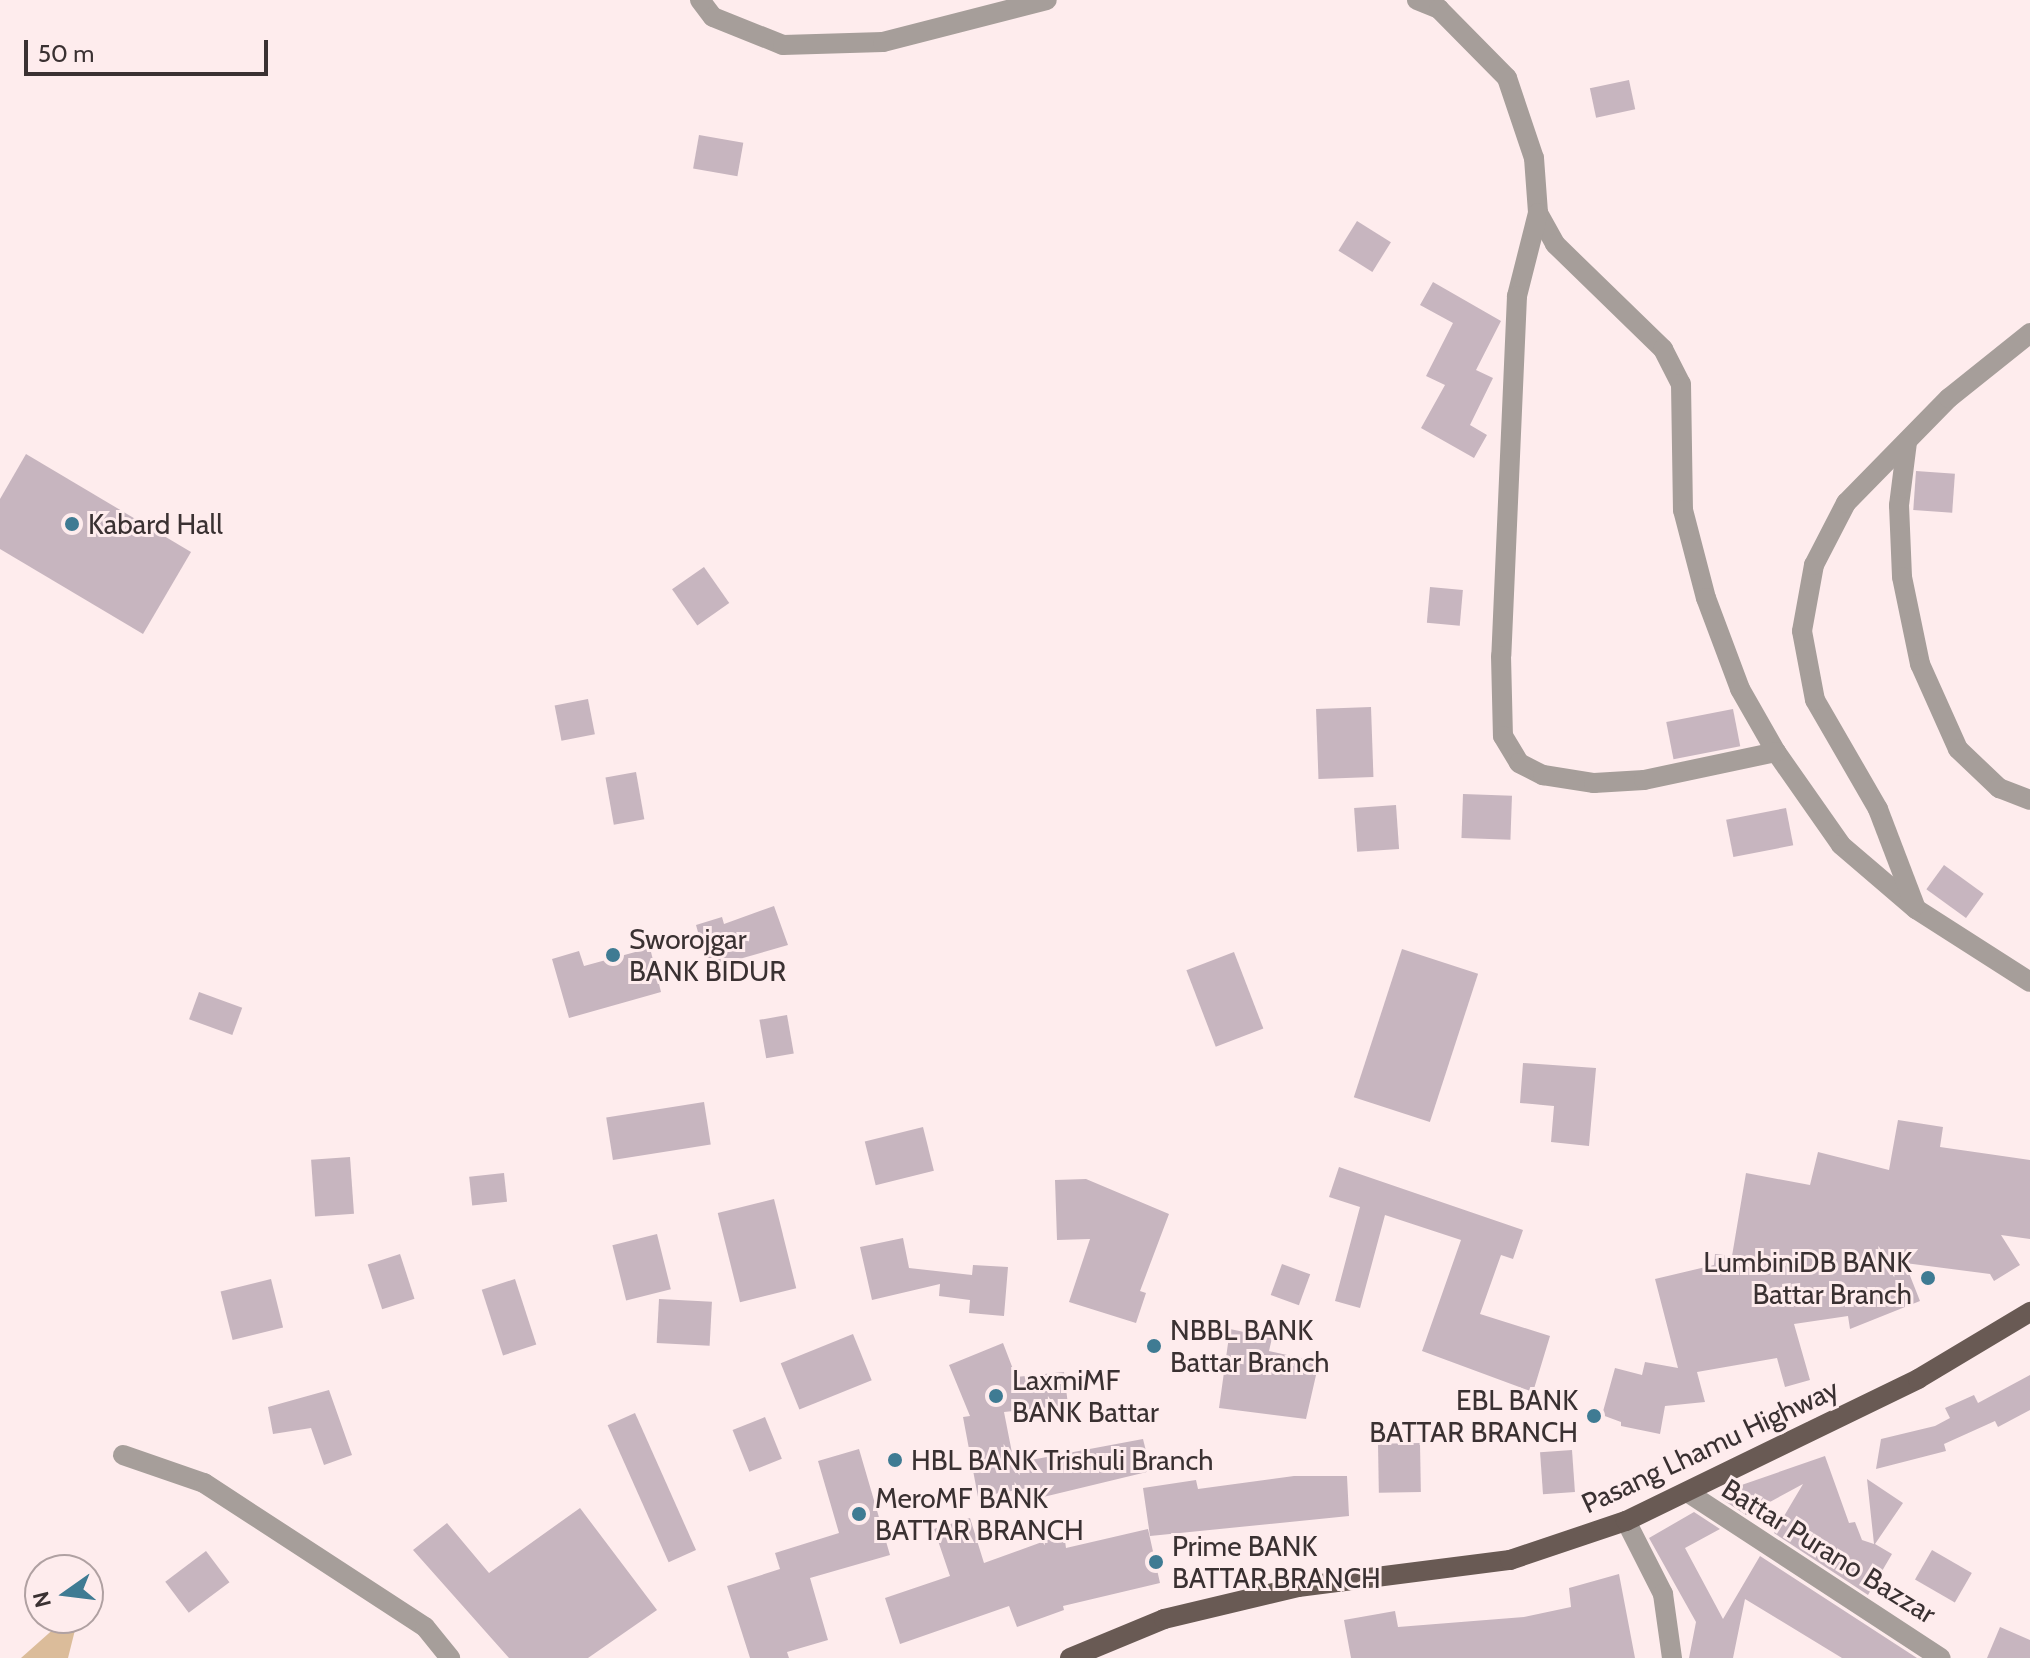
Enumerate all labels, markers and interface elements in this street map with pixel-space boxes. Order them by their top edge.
scale bar [28,24,272,74]
text: 50 m [38,39,94,68]
place label: Kabard Hall [88,507,223,541]
marker: Kabard Hall [63,515,81,533]
place label: Sworojgar BANK BIDUR [629,922,786,988]
marker: Sworojgar BANK BIDUR [604,946,622,964]
place label: LumbiniDB BANK Battar Branch [1703,1245,1912,1311]
marker: LumbiniDB BANK Battar Branch [1919,1269,1937,1287]
place label: NBBL BANK Battar Branch [1170,1313,1330,1379]
marker: NBBL BANK Battar Branch [1145,1337,1163,1355]
place label: LaxmiMF BANK Battar [1012,1363,1159,1429]
street label: Pasang Lhamu Highway [1576,1372,1844,1520]
place label: EBL BANK BATTAR BRANCH [1369,1383,1578,1449]
marker: LaxmiMF BANK Battar [987,1387,1005,1405]
marker: EBL BANK BATTAR BRANCH [1585,1407,1603,1425]
place label: HBL BANK Trishuli Branch [911,1443,1213,1477]
marker: HBL BANK Trishuli Branch [886,1451,904,1469]
street label: Battar Purano Bazzar [1716,1472,1942,1630]
place label: MeroMF BANK BATTAR BRANCH [875,1481,1084,1547]
marker: MeroMF BANK BATTAR BRANCH [850,1505,868,1523]
place label: Prime BANK BATTAR BRANCH [1172,1529,1381,1595]
marker: Prime BANK BATTAR BRANCH [1147,1553,1165,1571]
north arrow [24,1554,104,1634]
text: N [27,1589,57,1610]

